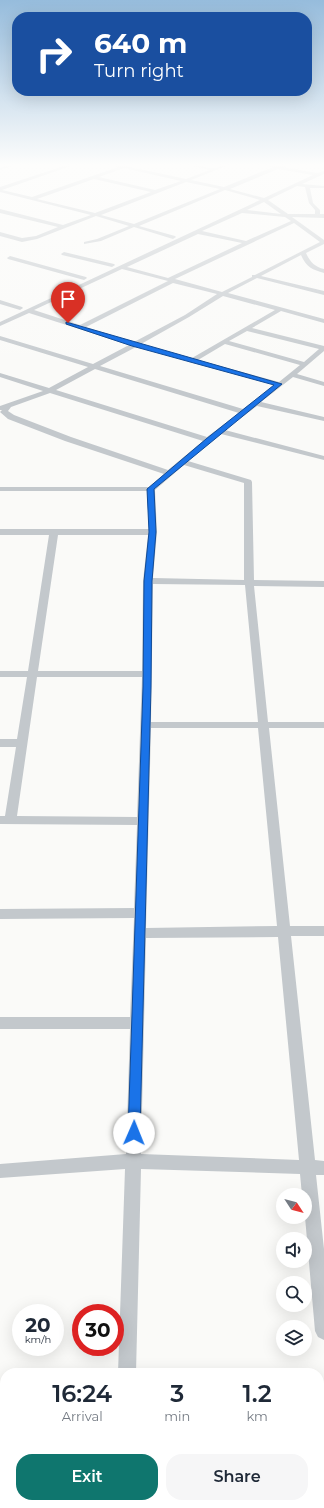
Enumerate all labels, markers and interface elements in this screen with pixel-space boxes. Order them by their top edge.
text: 640 m [94,26,187,60]
icon: right [28,28,80,80]
text: Turn right [94,60,184,82]
pin [51,282,85,323]
icon: arrive [57,288,79,310]
position arrow [113,1112,155,1154]
north arrow [276,1188,312,1224]
map controls [276,1188,312,1356]
button: sound [276,1232,312,1268]
button: search [276,1276,312,1312]
speed limit sign: 30 [72,1304,124,1356]
text: 20 [25,1313,51,1337]
button: layers [276,1320,312,1356]
text: km/h [25,1333,51,1346]
text: 16:24 [52,1379,112,1408]
text: 3 [170,1379,184,1408]
text: 1.2 [243,1379,272,1408]
text: Arrival [62,1408,103,1424]
text: min [164,1408,190,1424]
text: km [246,1408,268,1424]
button: Exit [16,1454,158,1500]
button: Share [166,1454,308,1500]

